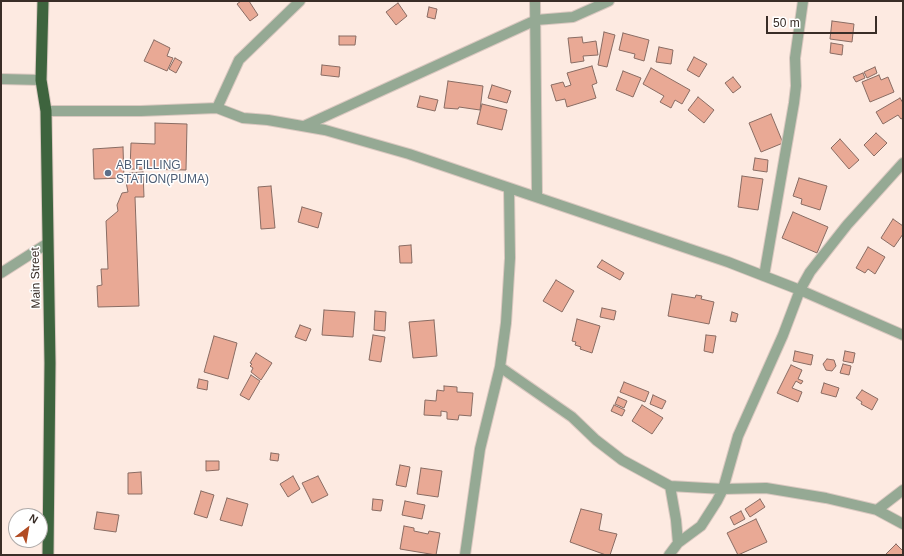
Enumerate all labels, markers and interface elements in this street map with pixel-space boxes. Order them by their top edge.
scale bar [768,8,879,34]
text: 50 m [773,16,800,30]
place label: AB FILLING STATION(PUMA) [116,159,209,187]
marker: AB FILLING STATION(PUMA) [103,168,113,178]
street label: Main Street [28,247,44,309]
north arrow [8,508,48,548]
text: N [27,511,40,526]

